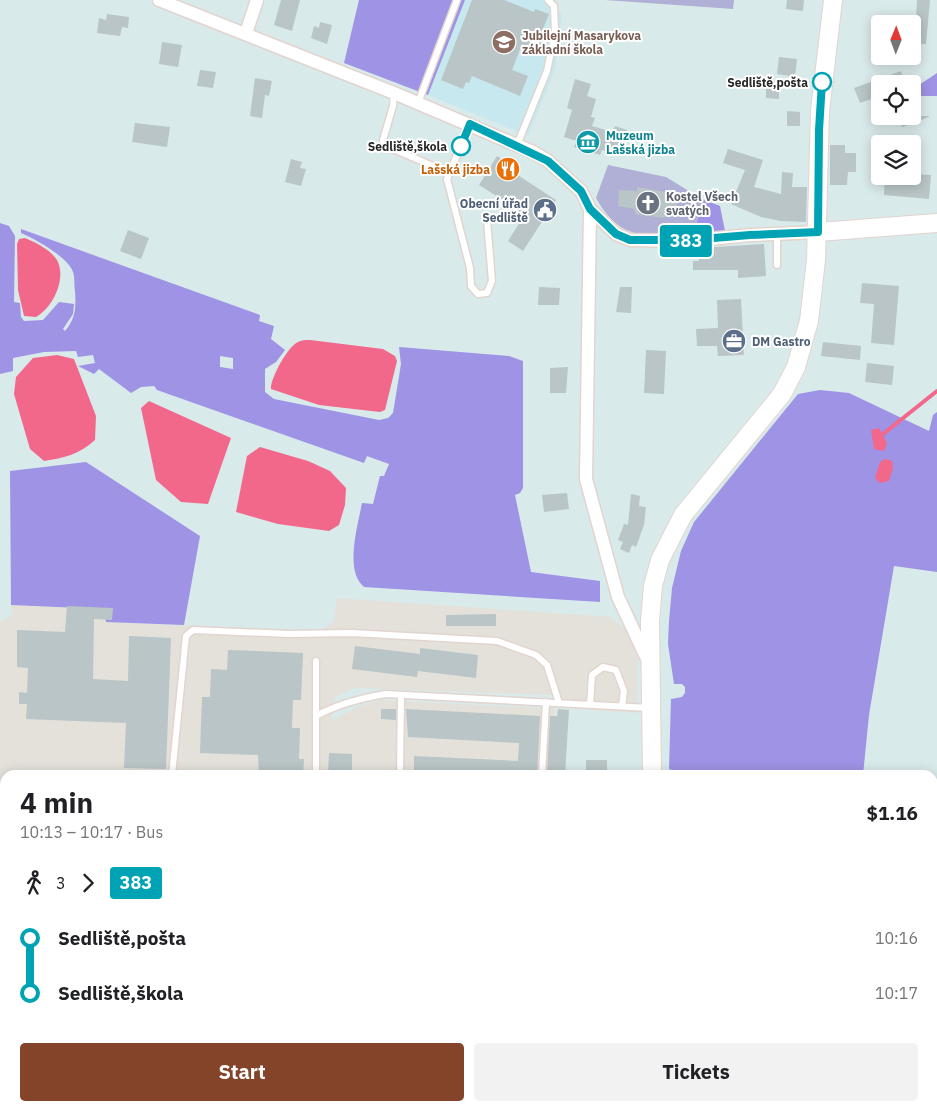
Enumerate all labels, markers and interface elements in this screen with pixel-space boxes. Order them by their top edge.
north arrow [871,15,921,65]
map controls [871,15,921,185]
place label: Jubilejní Masarykova základní škola [522,28,641,57]
school or university icon: Jubilejní Masarykova základní škola [491,29,517,55]
marker: Sedliště,pošta [812,72,832,92]
place label: Sedliště,pošta [727,75,808,90]
button: locate [871,75,921,125]
place label: Muzeum Lašská jizba [606,128,675,157]
museum icon: Muzeum Lašská jizba [575,129,601,155]
button: layers [871,135,921,185]
marker: Sedliště,škola [451,136,471,156]
place label: Sedliště,škola [368,139,447,154]
restaurant icon: Lašská jizba [495,156,521,182]
place label: Lašská jizba [421,162,490,177]
place label: Kostel Všech svatých [666,189,738,218]
church icon: Kostel Všech svatých [635,190,661,216]
place label: Obecní úřad Sedliště [460,196,528,225]
public building icon: Obecní úřad Sedliště [532,197,558,223]
line badge: 383 [657,225,715,257]
text: 383 [670,229,702,252]
office icon: DM Gastro [721,328,747,354]
place label: DM Gastro [752,334,811,349]
text: 4 min [20,784,93,821]
text: $1.16 [866,801,918,825]
text: 10:13 – 10:17 · Bus [20,822,163,842]
icon: walk [20,869,48,897]
icon: forward [74,869,102,897]
text: 383 [120,871,152,894]
text: 3 [56,873,66,893]
text: Sedliště,pošta [58,926,186,950]
text: 10:16 [875,928,918,948]
text: Sedliště,škola [58,981,184,1005]
text: 10:17 [875,983,918,1003]
button: Start [20,1043,464,1101]
button: Tickets [474,1043,918,1101]

